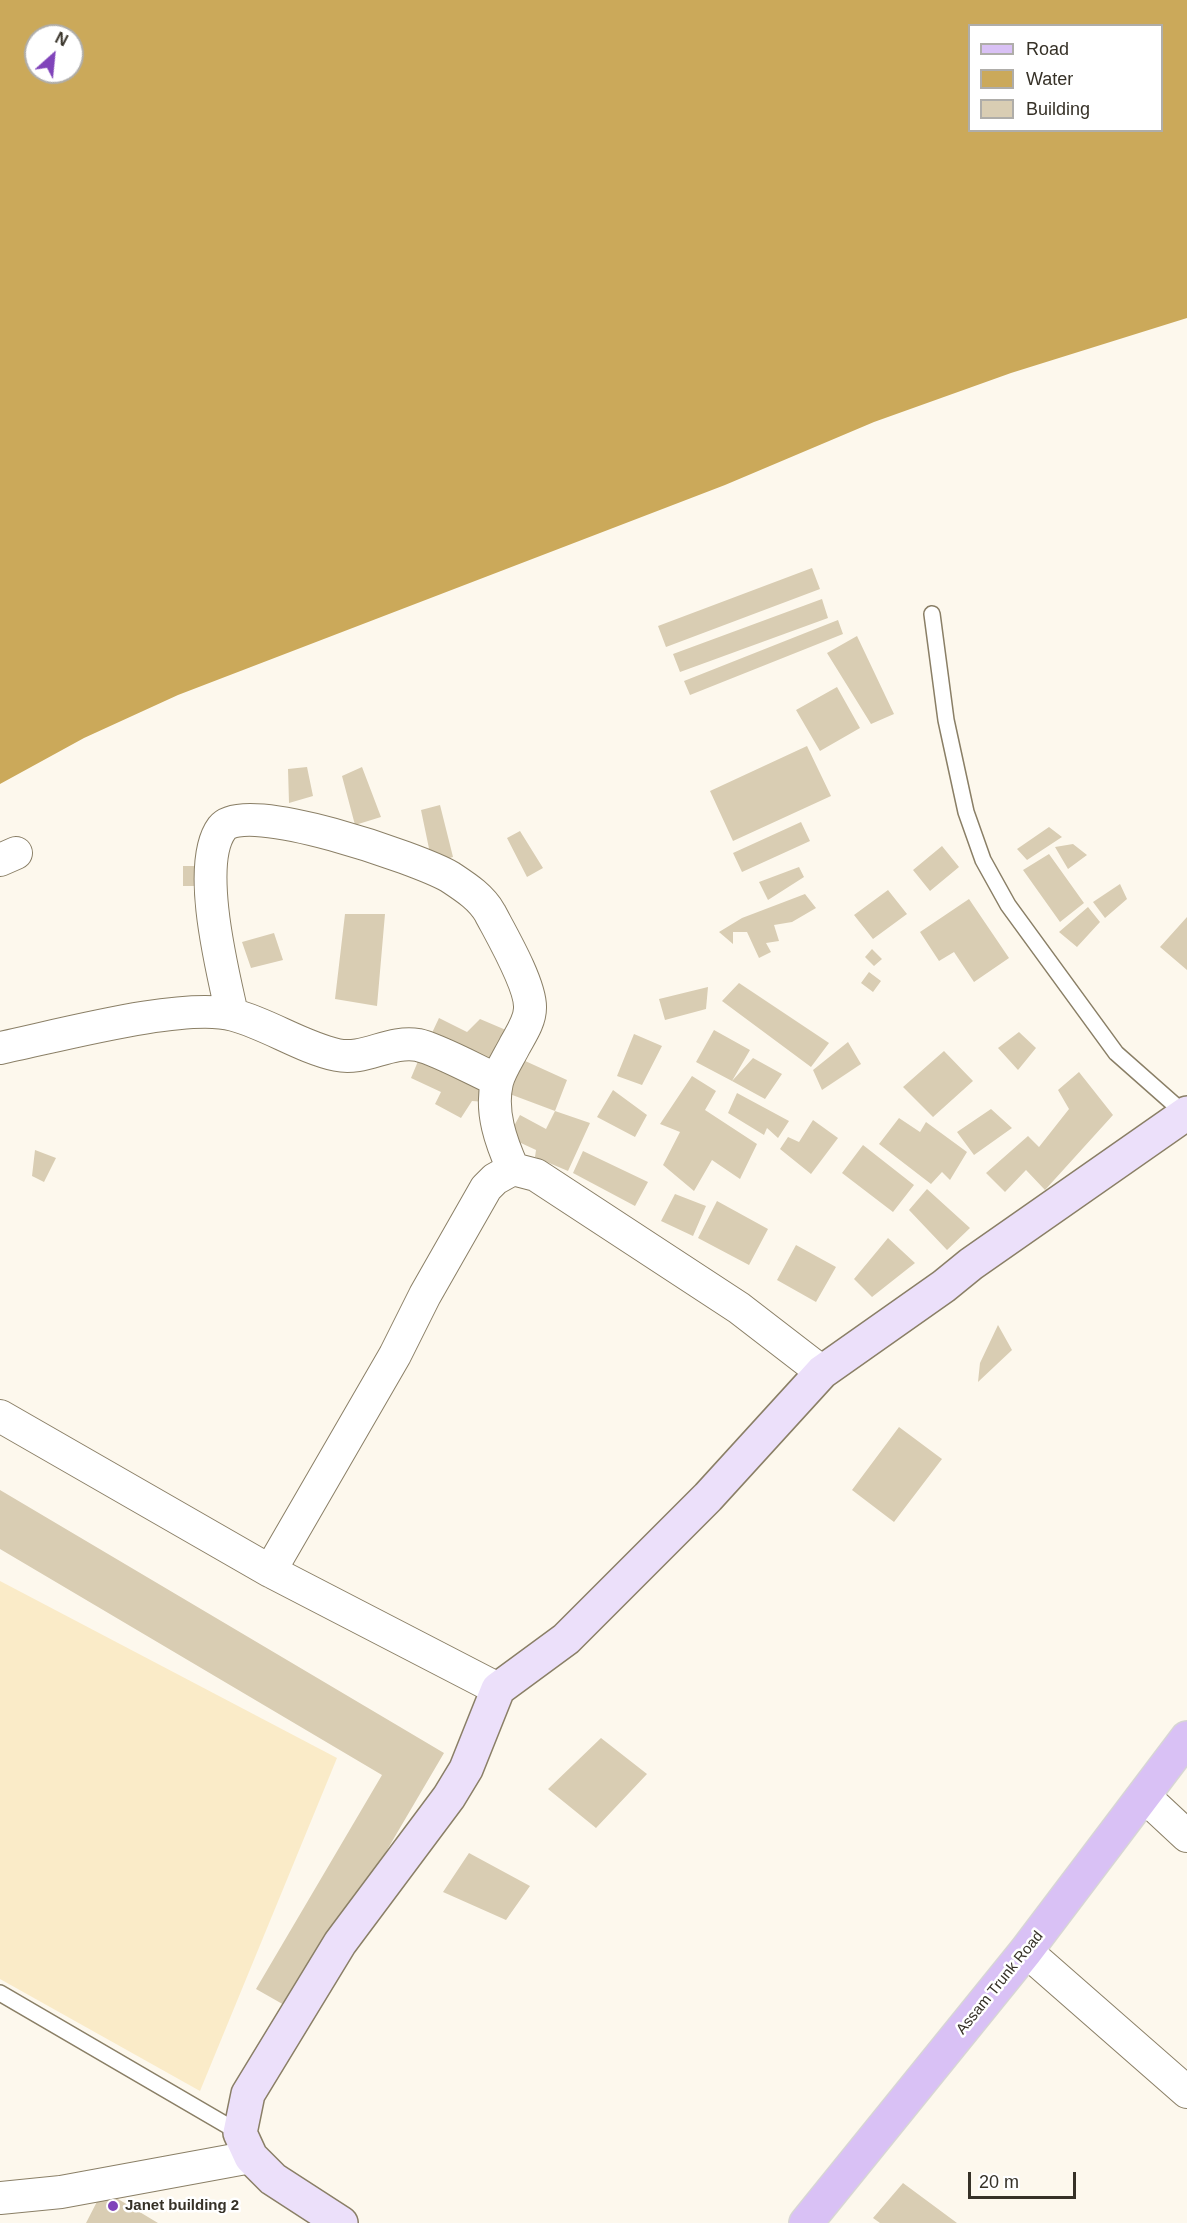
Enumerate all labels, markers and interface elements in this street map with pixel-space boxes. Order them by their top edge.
north arrow [24,24,84,84]
legend [968,24,1163,132]
text: N [52,29,71,49]
text: Road [1026,39,1069,59]
text: Water [1026,69,1073,89]
text: Building [1026,99,1090,119]
street label: Assam Trunk Road [953,1928,1047,2038]
scale bar [971,2160,1079,2198]
text: 20 m [979,2172,1019,2192]
place label: Janet building 2 [125,2197,239,2215]
marker: Janet building 2 [106,2199,120,2213]

